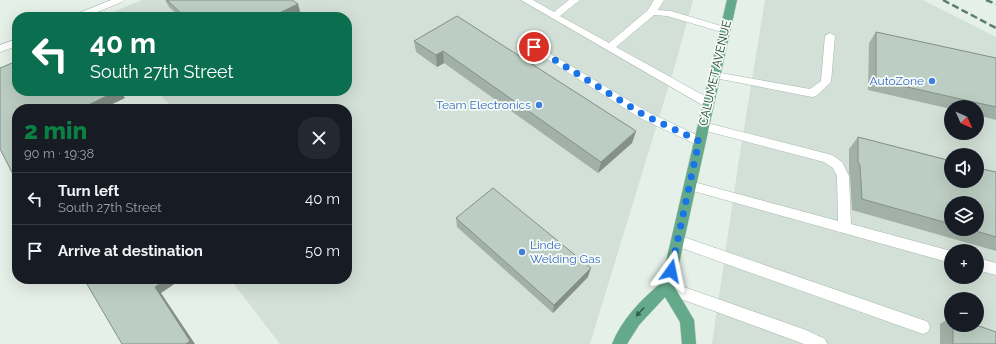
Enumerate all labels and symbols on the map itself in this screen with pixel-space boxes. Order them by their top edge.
street label: CALUMET AVENUE [696,19,734,127]
pin [517,30,551,64]
place label: AutoZone [870,74,924,88]
marker: AutoZone [927,76,937,86]
place label: Team Electronics [436,98,531,112]
marker: Team Electronics [534,100,544,110]
north arrow [944,100,984,140]
place label: Linde Welding Gas [530,238,601,266]
marker: Linde Welding Gas [517,247,527,257]
position arrow [650,250,692,292]
one-way arrow [635,307,644,317]

